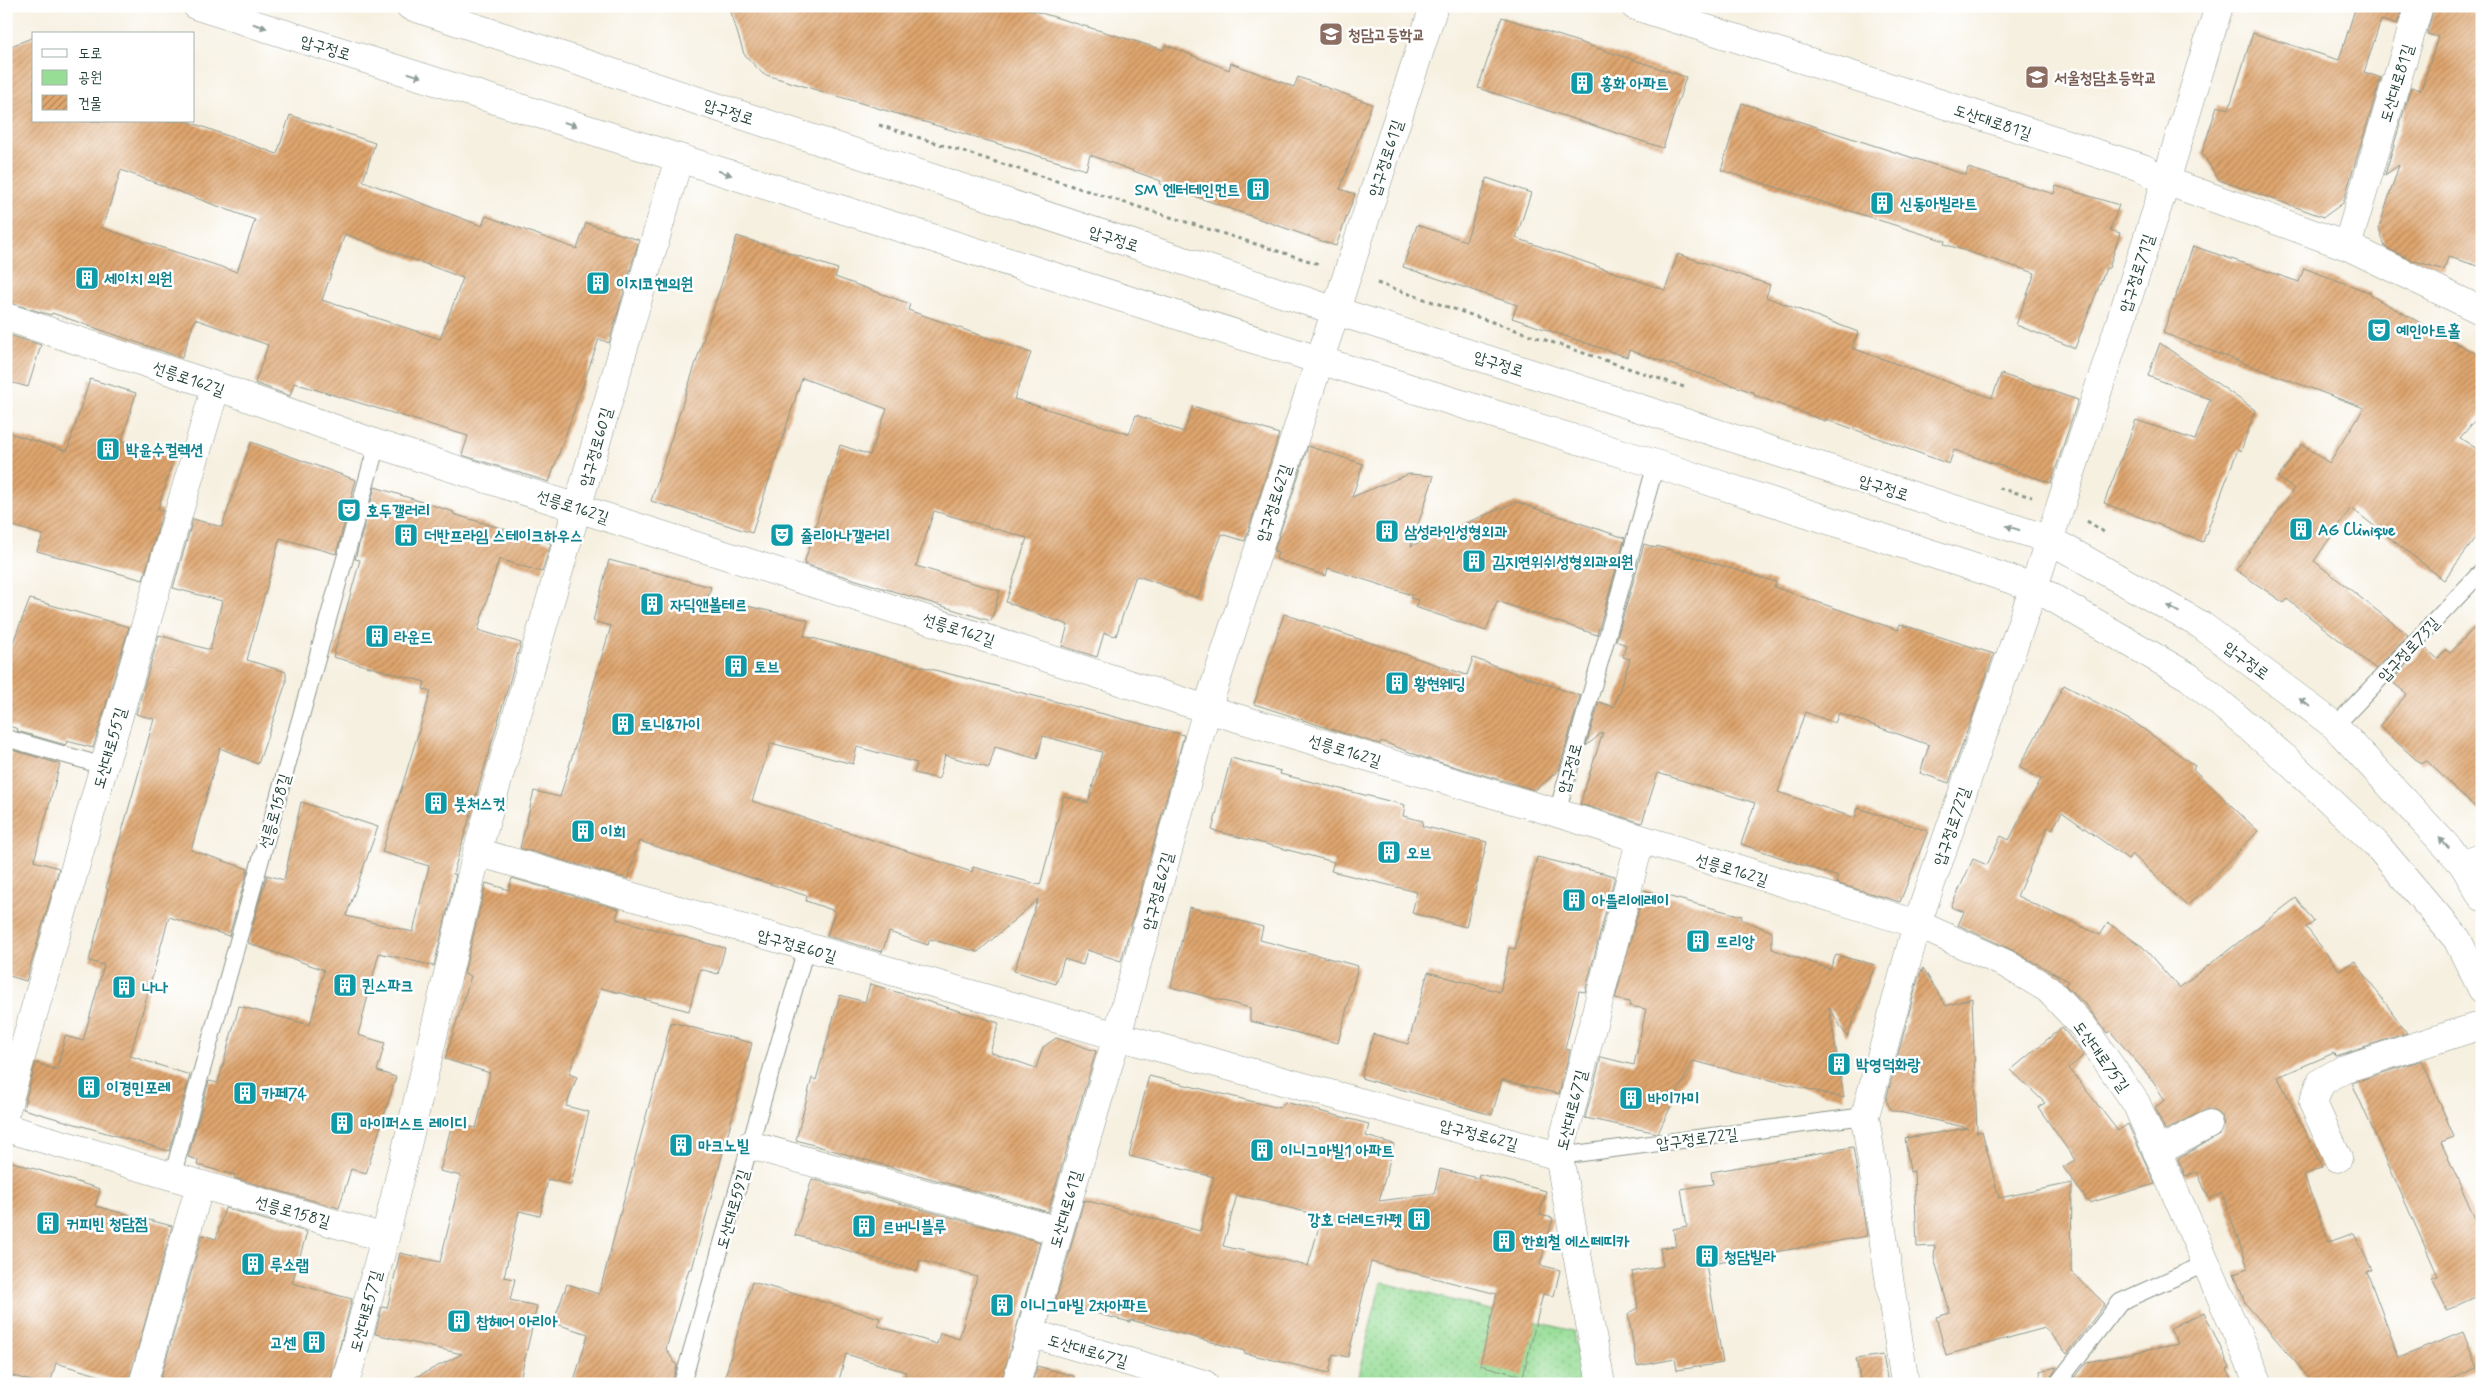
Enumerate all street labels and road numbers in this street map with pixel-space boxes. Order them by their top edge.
street label: 압구정로 [298,31,353,66]
street label: 도산대로81길 [2376,42,2419,125]
street label: 압구정로 [701,94,756,130]
street label: 도산대로81길 [1951,100,2034,145]
street label: 압구정로61길 [1364,117,1409,200]
street label: 압구정로 [1086,221,1141,257]
street label: 압구정로71길 [2115,231,2160,315]
street label: 압구정로 [1471,346,1526,382]
street label: 선릉로162길 [150,357,227,402]
street label: 압구정로60길 [575,405,618,489]
street label: 압구정로62길 [1252,462,1297,545]
street label: 압구정로 [1856,470,1911,506]
street label: 선릉로162길 [534,486,611,529]
street label: 선릉로162길 [920,609,997,652]
street label: 압구정로73길 [2374,613,2445,687]
street label: 압구정로 [2219,637,2273,685]
street label: 도산대로55길 [89,705,132,791]
street label: 선릉로162길 [1306,730,1383,772]
street label: 압구정로 [1553,741,1588,796]
street label: 선릉로158길 [255,771,296,851]
street label: 압구정로72길 [1929,784,1976,869]
street label: 선릉로162길 [1693,849,1770,891]
street label: 압구정로62길 [1138,850,1179,933]
street label: 압구정로60길 [755,925,839,968]
street label: 도산대로75길 [2068,1017,2134,1097]
street label: 도산대로67길 [1552,1068,1593,1153]
street label: 압구정로62길 [1437,1115,1520,1156]
street label: 압구정로72길 [1655,1124,1739,1155]
street label: 도산대로59길 [712,1167,755,1252]
street label: 도산대로61길 [1045,1168,1088,1251]
street label: 선릉로158길 [253,1192,333,1233]
street label: 도산대로57길 [345,1268,387,1355]
street label: 도산대로67길 [1045,1330,1130,1373]

